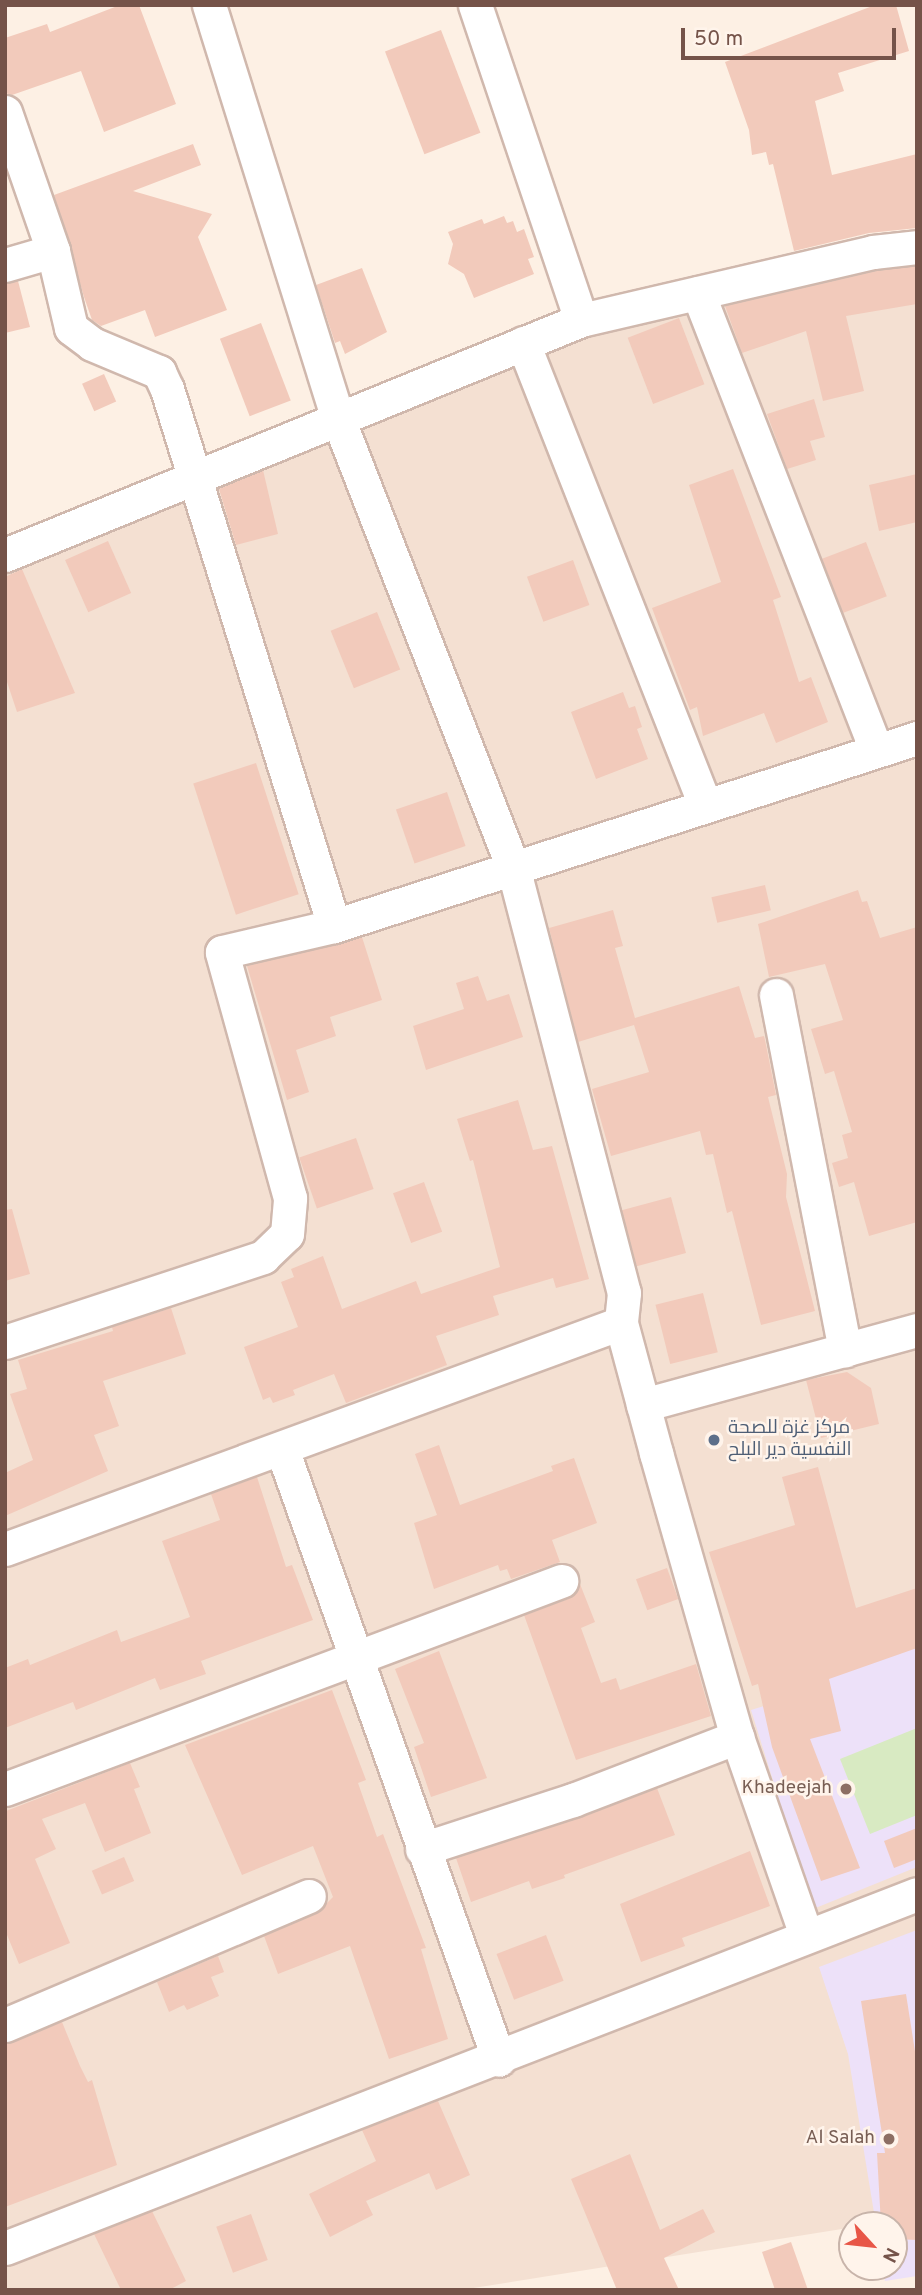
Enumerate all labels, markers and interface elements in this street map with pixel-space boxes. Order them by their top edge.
scale bar [684,14,899,58]
text: 50 m [694,26,743,53]
place label: مركز غزة للصحة النفسية دير البلح [728,1418,852,1462]
marker: مركز غزة للصحة النفسية دير البلح [706,1432,722,1448]
place label: Khadeejah [741,1778,832,1800]
marker: Khadeejah [838,1781,854,1797]
place label: Al Salah [806,2128,875,2150]
marker: Al Salah [881,2131,897,2147]
north arrow [838,2211,908,2281]
text: N [876,2243,904,2266]

